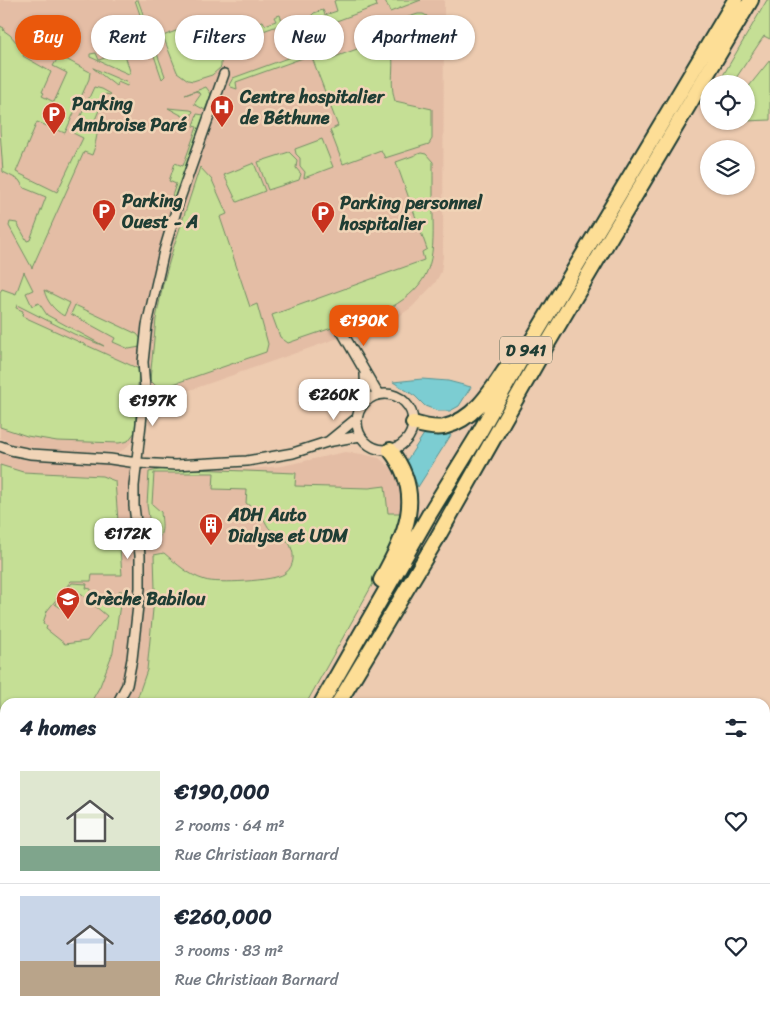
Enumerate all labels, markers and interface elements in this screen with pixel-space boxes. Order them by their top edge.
chip: Buy [15,15,81,60]
chip: Rent [91,15,165,60]
chip: Filters [175,15,264,60]
chip: New [274,15,344,60]
chip: Apartment [354,15,475,60]
map controls [700,75,755,195]
button: locate [700,75,755,130]
place label: Centre hospitalier de Béthune [239,81,386,134]
place label: Parking Ambroise Paré [71,88,188,141]
hospital icon: Centre hospitalier de Béthune [209,94,235,128]
parking icon: Parking Ambroise Paré [41,101,67,135]
button: layers [700,140,755,195]
place label: Parking Ouest - A [122,185,198,238]
place label: Parking personnel hospitalier [339,187,483,240]
parking icon: Parking Ouest - A [91,198,117,232]
parking icon: Parking personnel hospitalier [310,200,336,234]
pin: €190K [329,304,399,347]
text: €190K [340,306,388,335]
road number: D 941 [500,336,552,364]
pin: €260K [299,378,369,421]
text: €260K [310,380,358,409]
pin: €197K [118,384,188,427]
text: €197K [130,386,176,415]
place label: ADH Auto Dialyse et UDM [227,499,348,552]
building icon: ADH Auto Dialyse et UDM [198,512,224,546]
pin: €172K [93,518,163,560]
text: €172K [105,519,151,548]
place label: Crèche Babilou [85,583,206,615]
school or university icon: Crèche Babilou [55,586,81,620]
text: 4 homes [20,709,96,747]
icon: filters [722,714,750,742]
text: €190,000 [175,773,270,811]
icon: home [60,791,120,851]
icon: heart [722,807,750,835]
text: 2 rooms · 64 m² [175,811,285,840]
text: Rue Christiaan Barnard [175,840,338,869]
text: €260,000 [175,898,272,936]
icon: home [60,916,120,976]
icon: heart [722,932,750,960]
text: 3 rooms · 83 m² [175,936,283,965]
text: Rue Christiaan Barnard [175,965,338,994]

